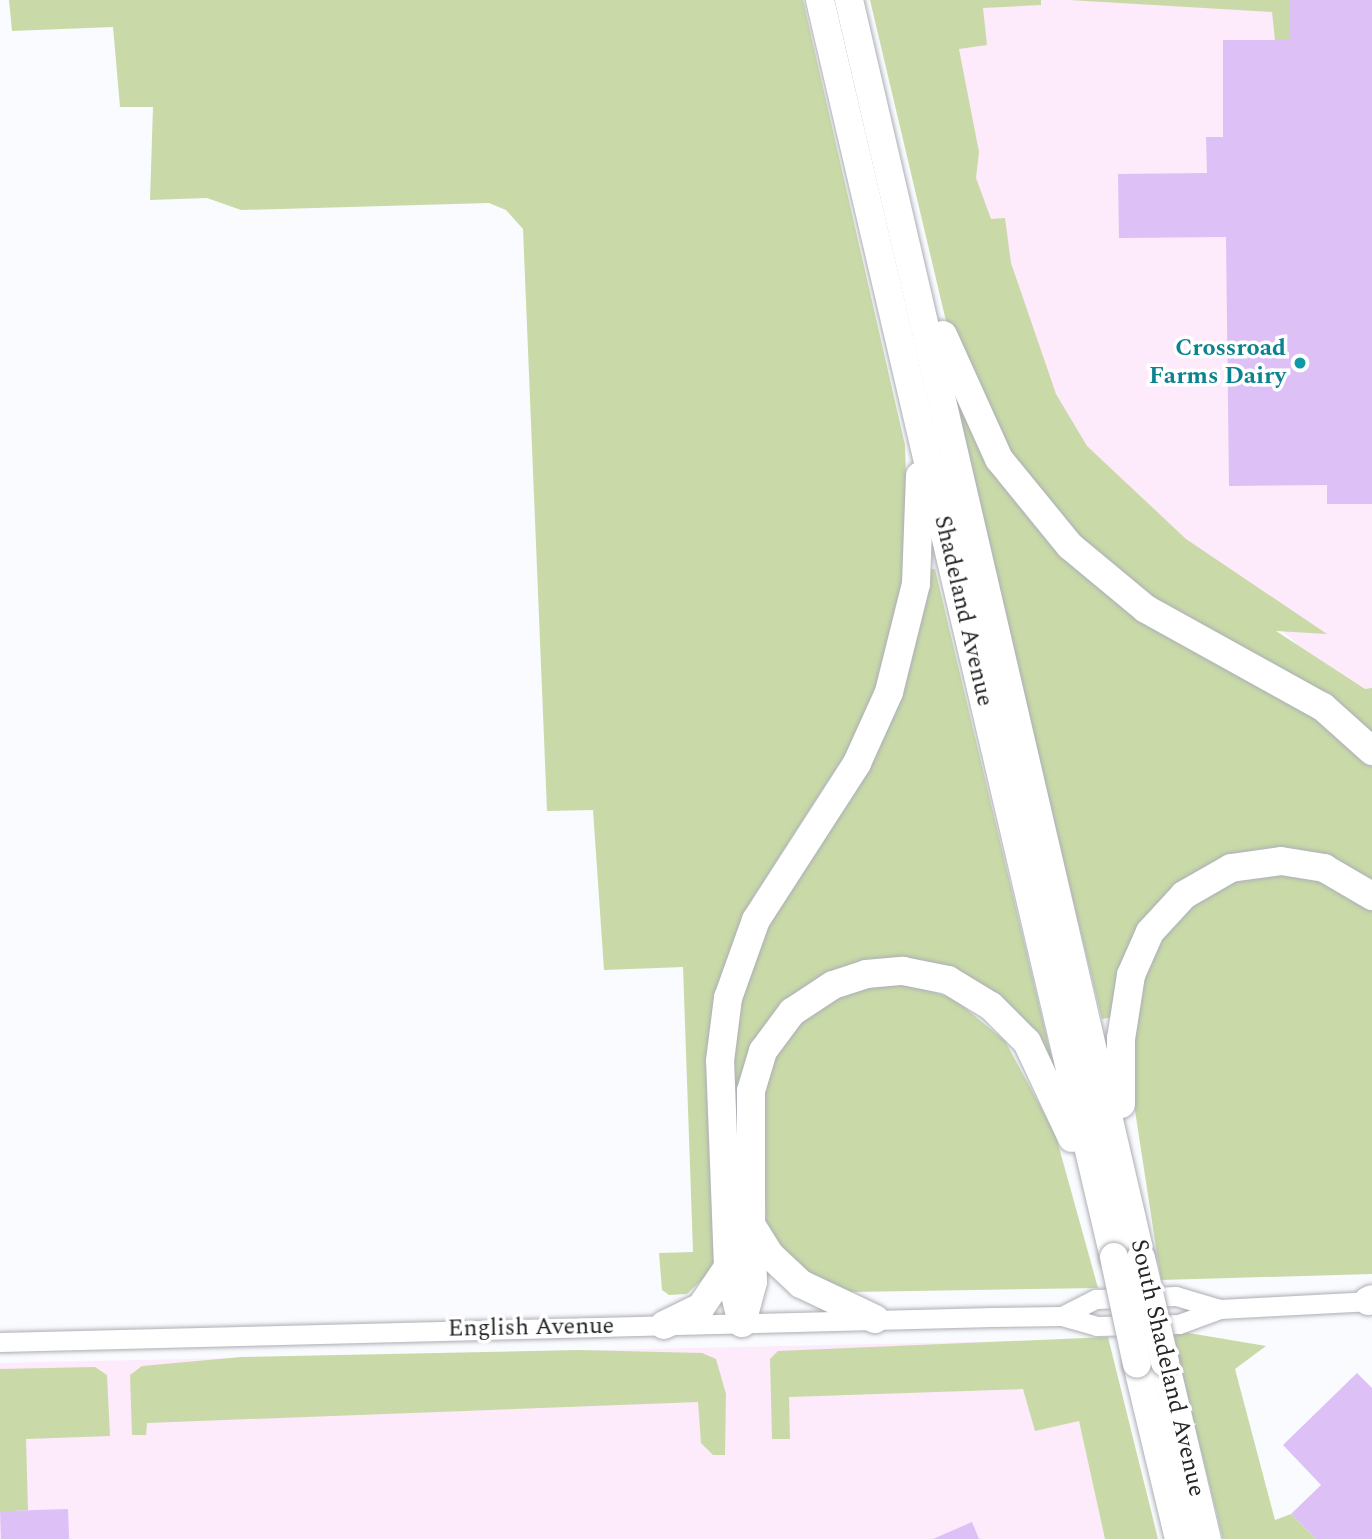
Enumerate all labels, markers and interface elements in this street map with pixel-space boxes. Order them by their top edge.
place label: Crossroad Farms Dairy [1149,335,1286,391]
marker: Crossroad Farms Dairy [1292,355,1308,371]
street label: Shadeland Avenue [927,513,999,709]
street label: South Shadeland Avenue [1123,1237,1211,1499]
street label: English Avenue [448,1312,614,1344]

